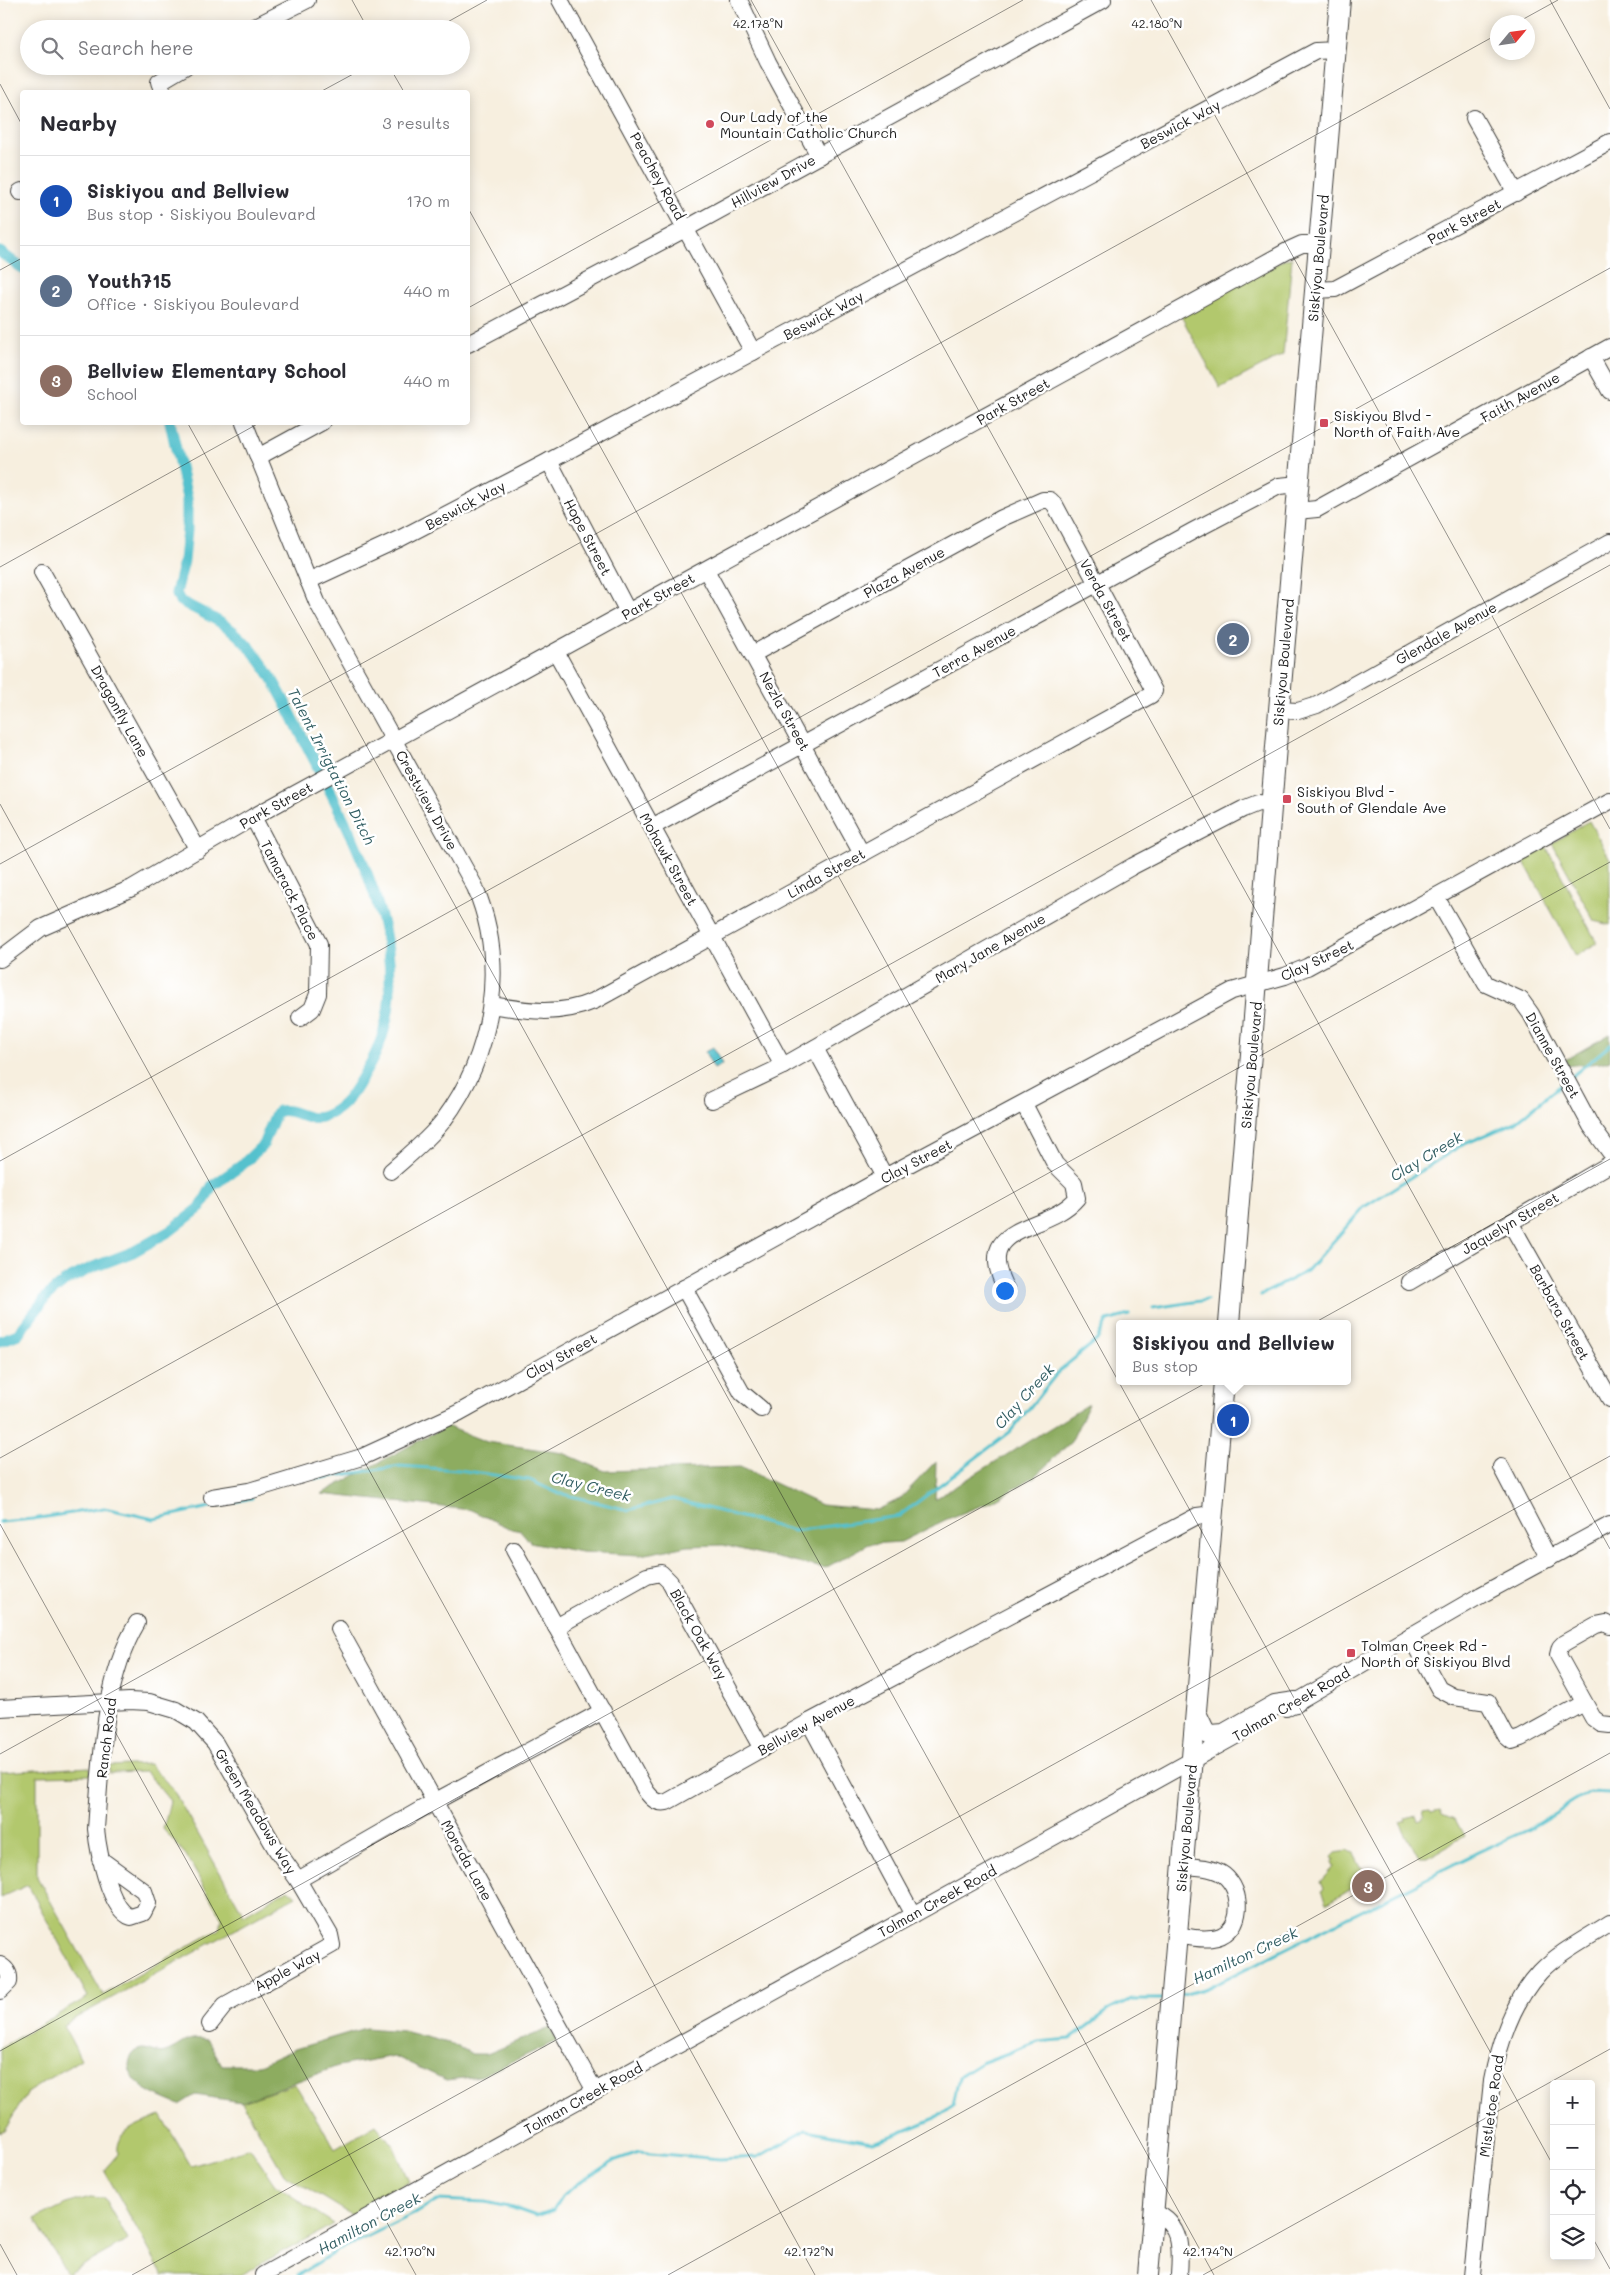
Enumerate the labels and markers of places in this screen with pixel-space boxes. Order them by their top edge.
place label: Our Lady of the Mountain Catholic Church [720,107,897,142]
marker: Our Lady of the Mountain Catholic Church [704,118,716,130]
place label: Siskiyou Blvd - North of Faith Ave [1334,406,1460,441]
marker: Siskiyou Blvd - North of Faith Ave [1318,417,1330,429]
pin: 2 [1217,620,1249,658]
place label: Siskiyou Blvd - South of Glendale Ave [1297,782,1447,817]
marker: Siskiyou Blvd - South of Glendale Ave [1281,793,1293,805]
pin: 1 [1217,1401,1249,1439]
place label: Tolman Creek Rd - North of Siskiyou Blvd [1361,1636,1510,1671]
marker: Tolman Creek Rd - North of Siskiyou Blvd [1345,1647,1357,1659]
pin: 3 [1352,1867,1384,1905]

